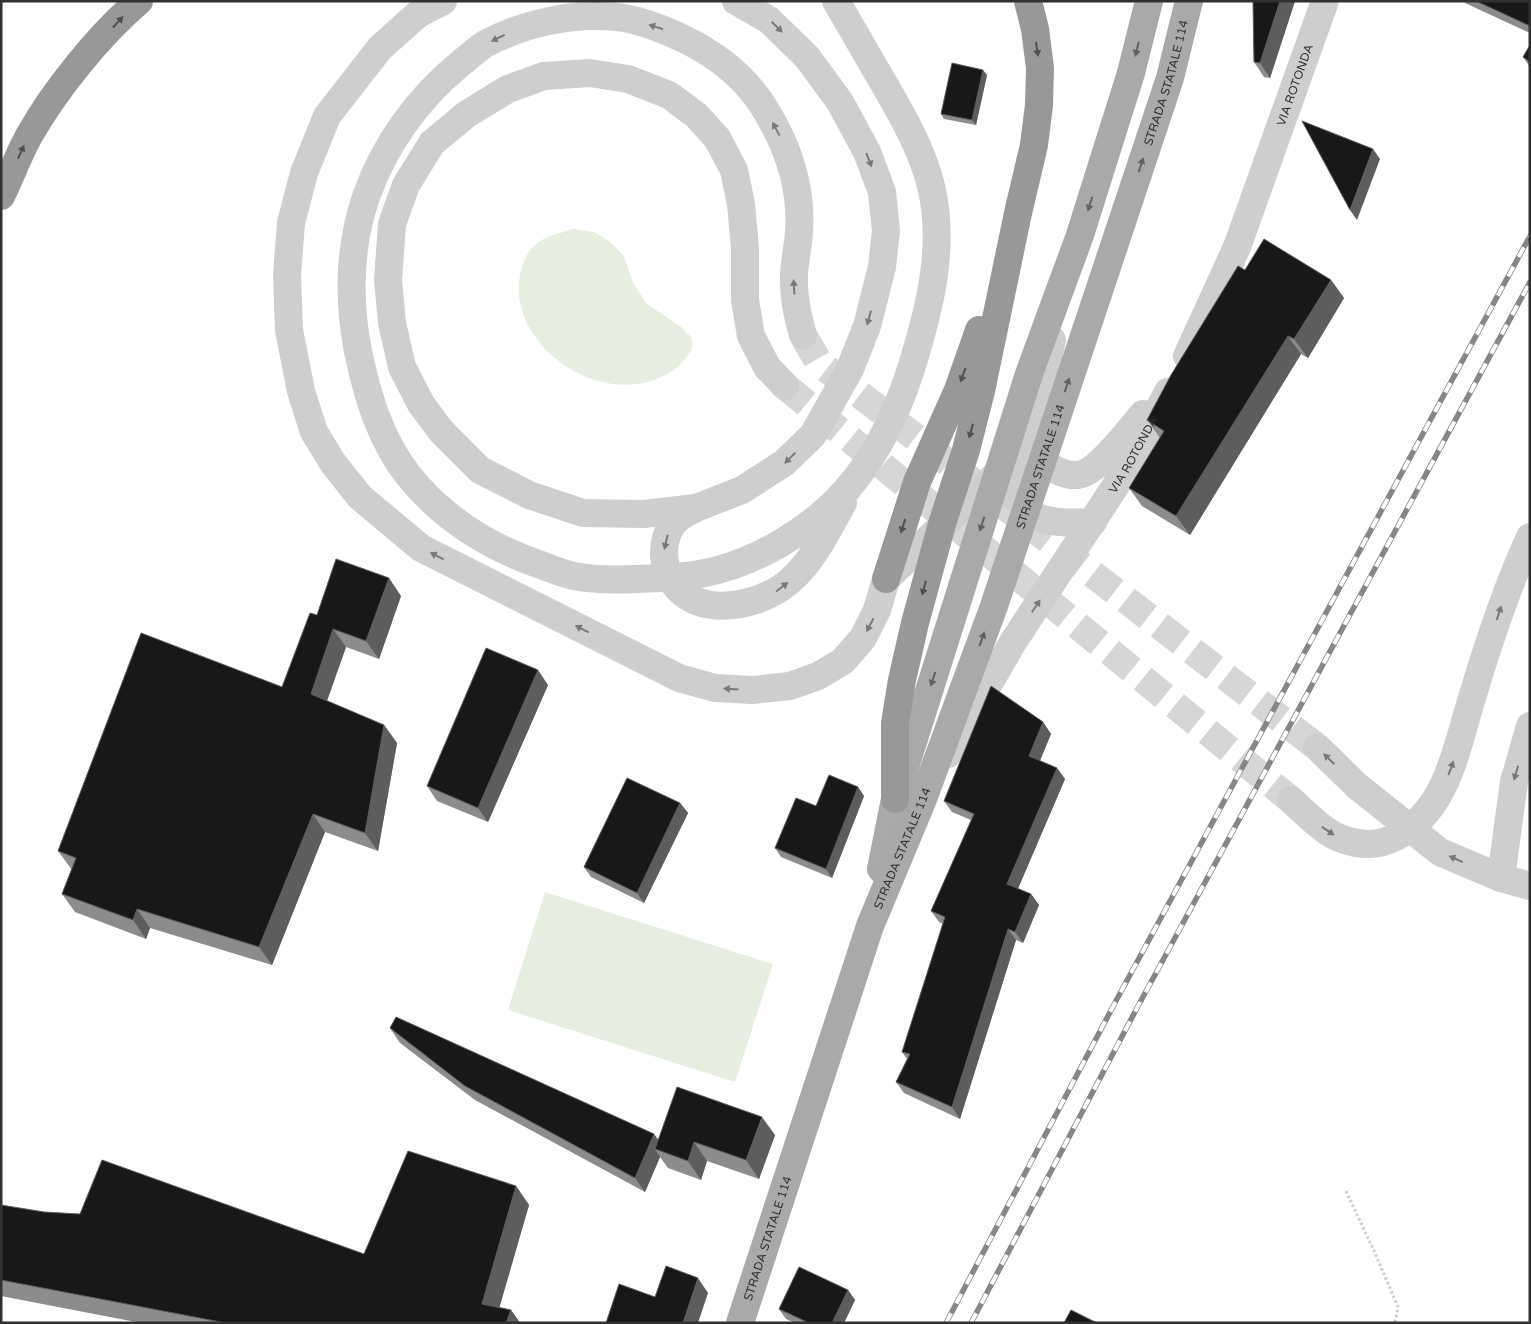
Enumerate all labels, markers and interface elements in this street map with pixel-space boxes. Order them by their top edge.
one-way arrow [112,16,124,28]
street label: STRADA STATALE 114 [1141,18,1191,147]
one-way arrow [771,21,783,33]
one-way arrow [648,23,663,31]
one-way arrow [491,34,506,43]
one-way arrow [1034,41,1042,57]
one-way arrow [1133,41,1141,56]
street label: VIA ROTONDA [1274,42,1316,128]
one-way arrow [772,122,780,137]
one-way arrow [18,145,26,159]
one-way arrow [866,152,874,167]
one-way arrow [1138,157,1145,172]
one-way arrow [1085,197,1093,212]
one-way arrow [790,279,798,295]
one-way arrow [865,310,873,325]
one-way arrow [959,368,967,383]
one-way arrow [1064,377,1072,392]
street label: STRADA STATALE 114 [1013,402,1068,531]
street label: VIA ROTONDA [1106,414,1160,496]
one-way arrow [966,424,974,439]
one-way arrow [784,451,796,463]
one-way arrow [977,516,985,531]
one-way arrow [899,518,906,533]
one-way arrow [662,535,670,550]
one-way arrow [430,552,444,560]
one-way arrow [775,581,788,592]
one-way arrow [920,581,928,596]
one-way arrow [1031,600,1041,613]
one-way arrow [1496,606,1504,621]
one-way arrow [865,618,874,632]
one-way arrow [575,625,589,633]
one-way arrow [979,631,986,646]
one-way arrow [928,671,936,686]
one-way arrow [723,685,739,693]
one-way arrow [1323,753,1335,765]
one-way arrow [1448,761,1455,776]
one-way arrow [1512,766,1520,781]
street label: STRADA STATALE 114 [871,785,934,911]
one-way arrow [1322,826,1335,836]
one-way arrow [1449,854,1463,862]
street label: STRADA STATALE 114 [741,1174,795,1303]

